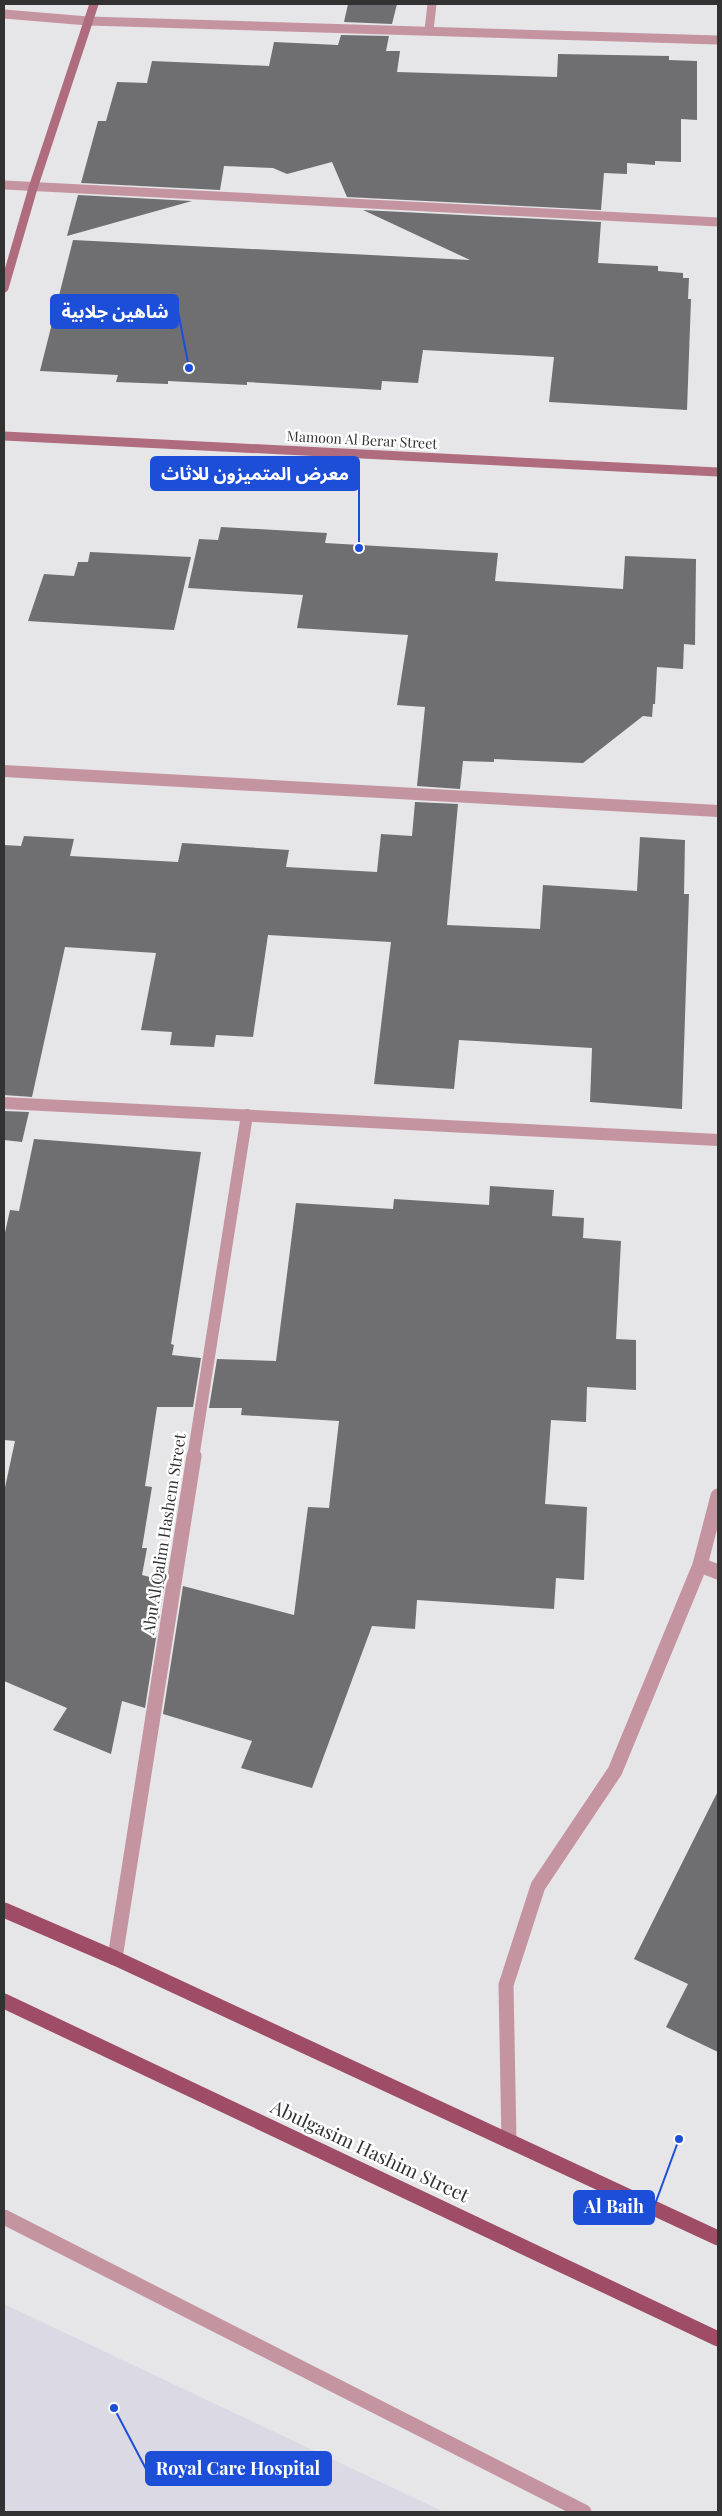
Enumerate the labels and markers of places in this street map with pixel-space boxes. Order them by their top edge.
callout: شاهين جلابية [51,295,178,328]
callout: معرض المتميزون للاثاث [151,457,359,490]
callout: Al Baih [574,2191,654,2224]
callout: Royal Care Hospital [146,2452,331,2485]

